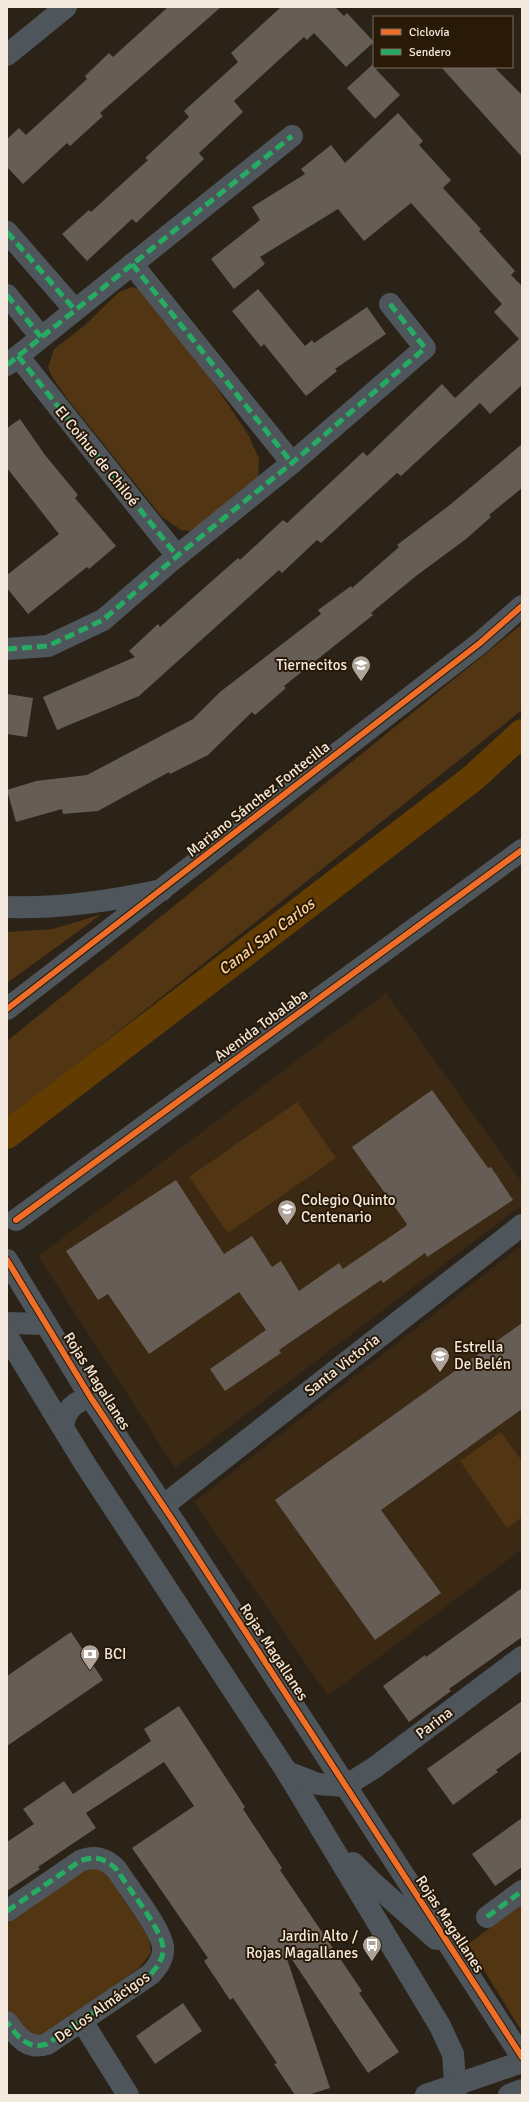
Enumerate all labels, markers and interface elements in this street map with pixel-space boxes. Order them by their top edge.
legend [373,16,513,68]
text: Ciclovía [409,25,450,40]
text: Sendero [409,45,451,60]
street label: El Coihue de Chiloé [51,402,143,510]
school or university icon: Tiernecitos [350,654,372,682]
place label: Tiernecitos [276,656,347,674]
street label: Mariano Sánchez Fontecilla [183,737,333,861]
water label: Canal San Carlos [215,893,320,980]
street label: Avenida Tobalaba [211,985,311,1065]
place label: Colegio Quinto Centenario [301,1191,396,1226]
school or university icon: Colegio Quinto Centenario [276,1198,298,1226]
street label: Rojas Magallanes [60,1329,135,1434]
street label: Santa Victoria [301,1330,383,1400]
place label: Estrella De Belén [454,1338,511,1373]
school or university icon: Estrella De Belén [429,1345,451,1373]
street label: Rojas Magallanes [236,1600,312,1704]
bank icon: BCI [79,1643,101,1671]
place label: BCI [104,1645,126,1663]
street label: Parina [412,1703,456,1743]
street label: Rojas Magallanes [412,1872,488,1976]
place label: Jardin Alto / Rojas Magallanes [246,1927,359,1962]
bus stop icon: Jardin Alto / Rojas Magallanes [361,1934,383,1962]
street label: De Los Almácigos [51,1967,153,2047]

